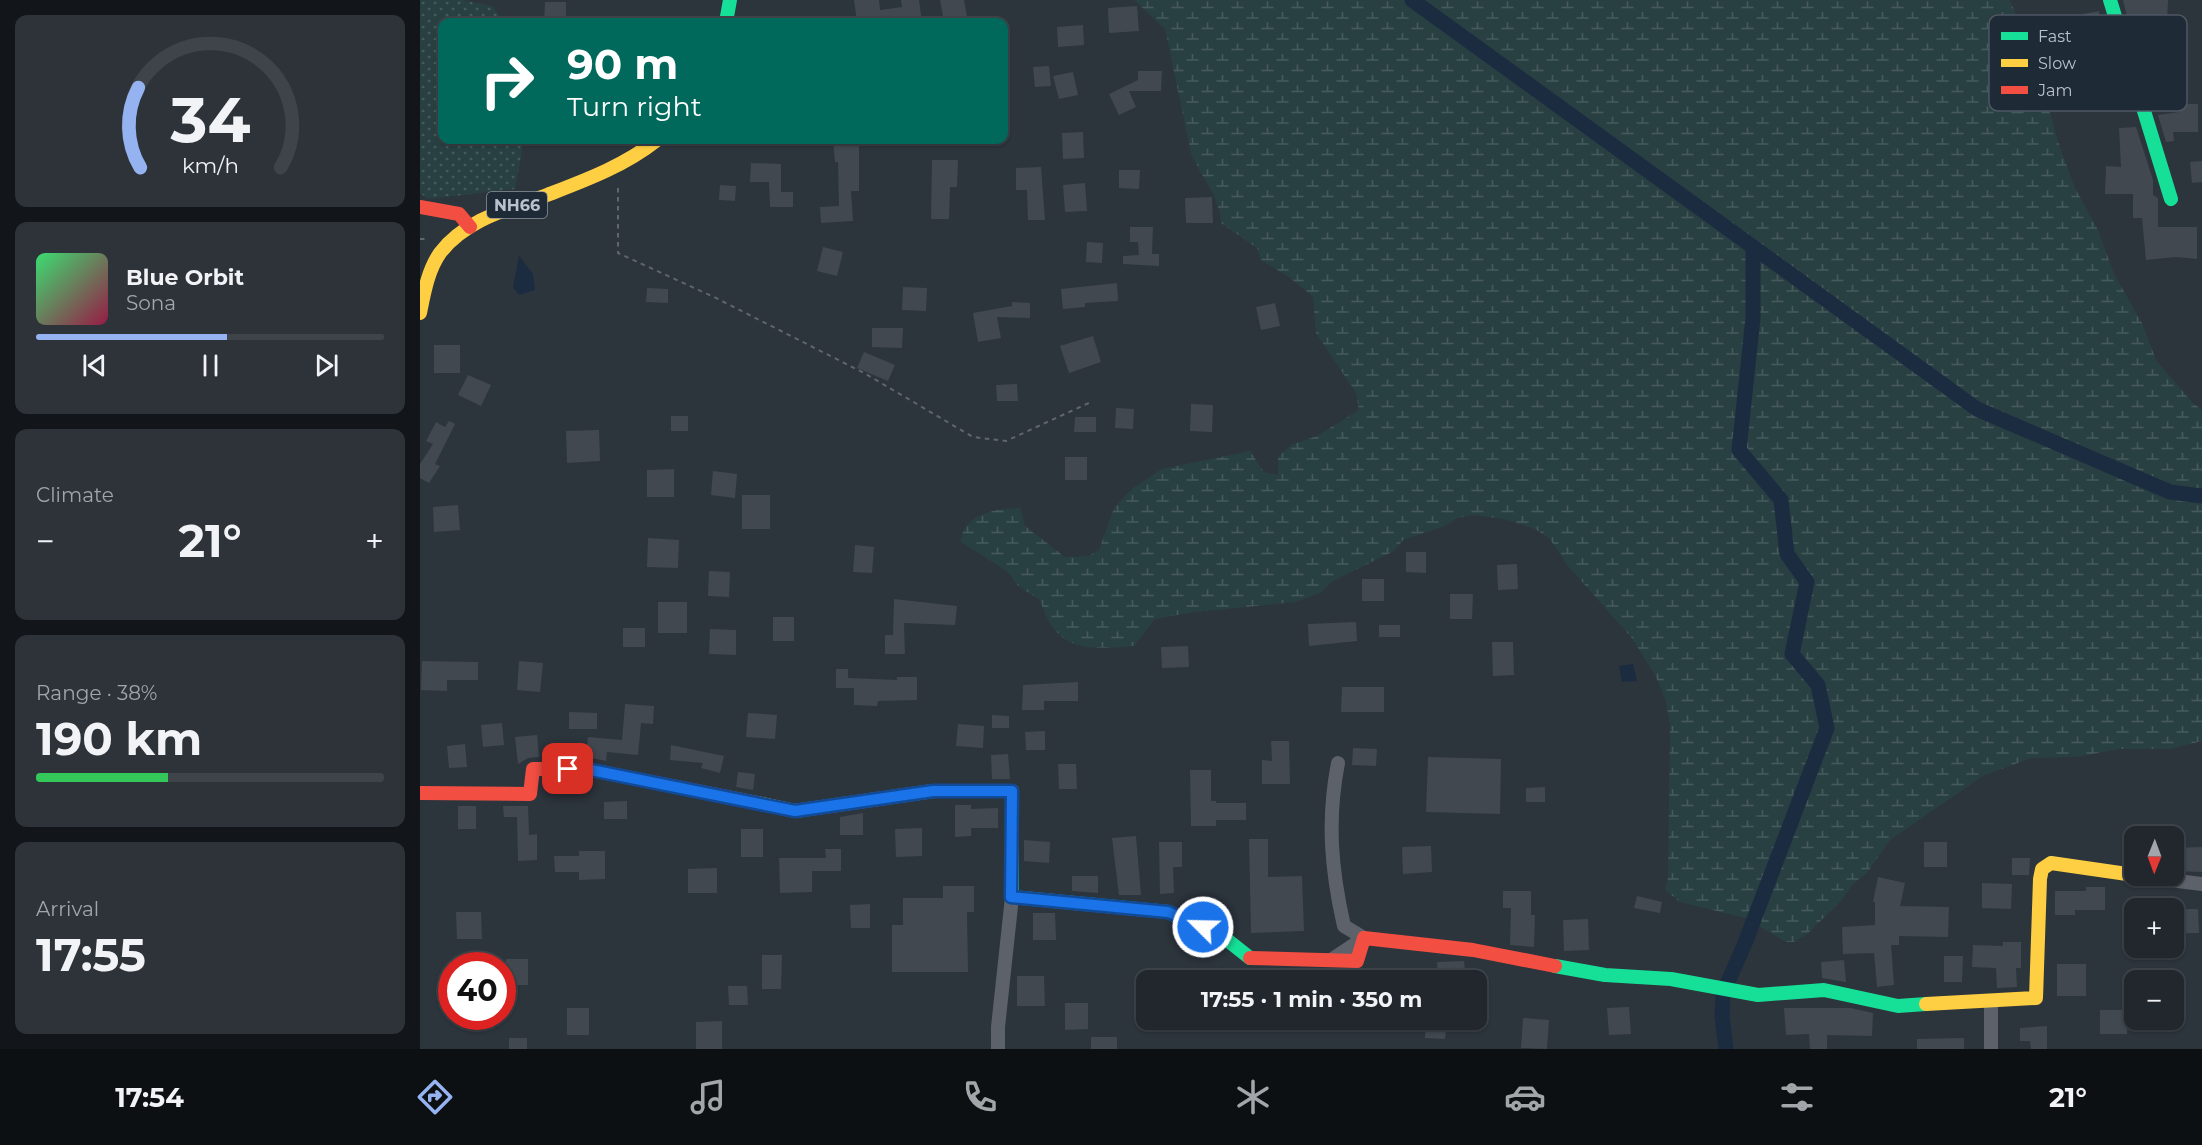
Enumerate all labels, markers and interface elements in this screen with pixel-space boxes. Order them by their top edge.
legend [1989,15,2187,111]
text: Fast [2038,27,2072,46]
text: 90 m [567,38,678,90]
icon: right [468,42,546,120]
text: Slow [2038,54,2076,73]
text: Jam [2037,81,2072,100]
text: 34 [169,82,250,158]
text: Turn right [567,90,702,123]
text: km/h [181,152,239,178]
road number: NH66 [487,192,547,218]
text: Blue Orbit [126,264,244,291]
text: Sona [126,291,176,315]
icon: previous [78,349,111,382]
icon: pause [194,349,227,382]
icon: next [310,349,343,382]
text: Climate [36,483,114,507]
text: 21° [178,513,242,568]
text: − [36,521,55,561]
text: + [365,521,384,561]
text: Range · 38% [36,681,157,705]
text: 190 km [36,711,202,766]
pin [542,743,593,794]
icon: arrive [551,752,584,785]
north arrow [2124,826,2184,886]
map controls [2124,826,2184,1030]
position arrow [1171,895,1235,959]
text: Arrival [36,897,99,921]
button: + [2124,898,2184,958]
text: 17:55 [36,927,146,982]
speed limit sign: 40 [438,952,516,1030]
button: − [2124,970,2184,1030]
text: 17:55 · 1 min · 350 m [1201,986,1422,1013]
icon: directions [414,1076,456,1118]
icon: music [687,1076,729,1118]
icon: phone [959,1076,1001,1118]
icon: climate [1232,1076,1274,1118]
icon: car [1504,1076,1546,1118]
icon: filters [1776,1076,1818,1118]
text: 17:54 [115,1081,184,1114]
text: 21° [2049,1081,2087,1114]

